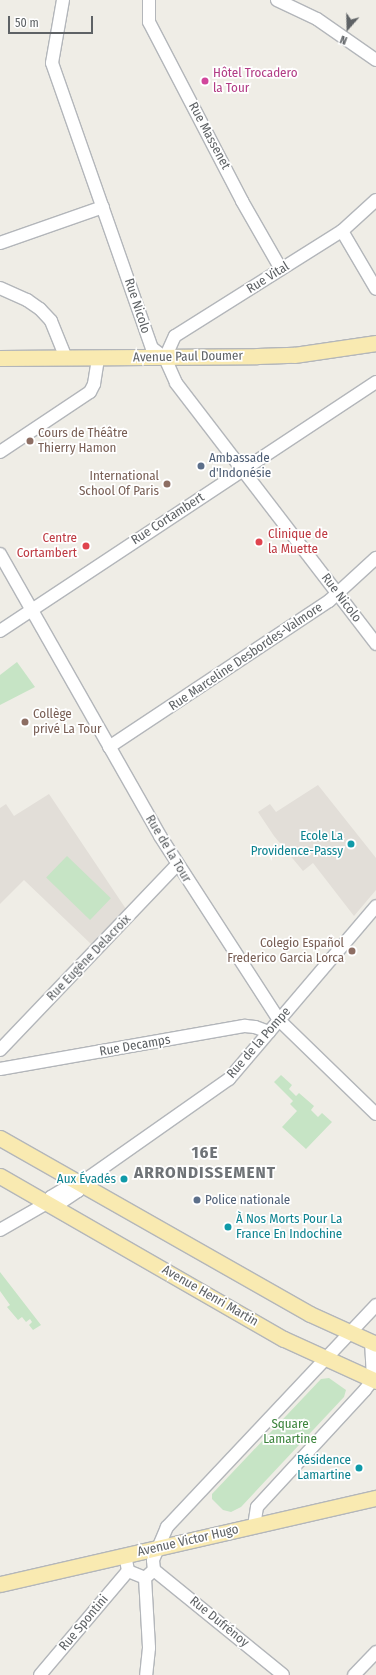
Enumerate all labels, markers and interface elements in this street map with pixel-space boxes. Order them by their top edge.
scale bar [10,8,95,34]
north arrow [328,8,368,48]
text: 50 m [15,16,39,30]
text: N [338,33,349,47]
place label: Hôtel Trocadero la Tour [213,66,298,97]
marker: Hôtel Trocadero la Tour [200,76,210,86]
street label: Rue Massenet [185,100,233,172]
street label: Rue Vital [244,259,292,297]
street label: Rue Nicolo [121,277,153,335]
street label: Avenue Paul Doumer [133,348,243,366]
place label: Cours de Théâtre Thierry Hamon [38,426,128,457]
marker: Cours de Théâtre Thierry Hamon [25,436,35,446]
place label: Ambassade d'Indonésie [209,451,271,482]
marker: Ambassade d'Indonésie [196,461,206,471]
place label: International School Of Paris [79,469,159,500]
marker: International School Of Paris [162,479,172,489]
street label: Rue Cortambert [129,490,207,548]
place label: Clinique de la Muette [268,527,328,558]
place label: Centre Cortambert [17,531,77,562]
marker: Clinique de la Muette [253,536,265,548]
marker: Centre Cortambert [80,540,92,552]
street label: Rue Nicolo [318,571,364,625]
street label: Rue Marceline Desbordes-Valmore [166,600,326,714]
place label: Collège privé La Tour [33,707,102,738]
marker: Collège privé La Tour [20,717,30,727]
street label: Rue de la Tour [142,812,194,886]
place label: Ecole La Providence-Passy [251,829,343,860]
marker: Ecole La Providence-Passy [346,839,356,849]
street label: Rue Eugène Delacroix [44,912,134,1004]
place label: Colegio Español Frederico Garcia Lorca [227,936,344,967]
marker: Colegio Español Frederico Garcia Lorca [347,946,357,956]
street label: Rue de la Pompe [224,1004,294,1082]
street label: Rue Decamps [98,1032,172,1060]
district label: 16E ARRONDISSEMENT [134,1143,276,1183]
place label: Aux Évadés [57,1171,116,1187]
marker: Aux Évadés [119,1174,129,1184]
place label: Police nationale [205,1192,290,1208]
marker: Police nationale [192,1195,202,1205]
place label: À Nos Morts Pour La France En Indochine [236,1212,342,1243]
marker: À Nos Morts Pour La France En Indochine [223,1222,233,1232]
street label: Avenue Henri Martin [159,1262,261,1330]
park label: Square Lamartine [263,1417,317,1448]
place label: Résidence Lamartine [297,1453,351,1484]
marker: Résidence Lamartine [354,1463,364,1473]
street label: Avenue Victor Hugo [136,1522,240,1560]
street label: Rue Spontini [56,1592,112,1654]
street label: Rue Dufrénoy [186,1593,252,1651]

